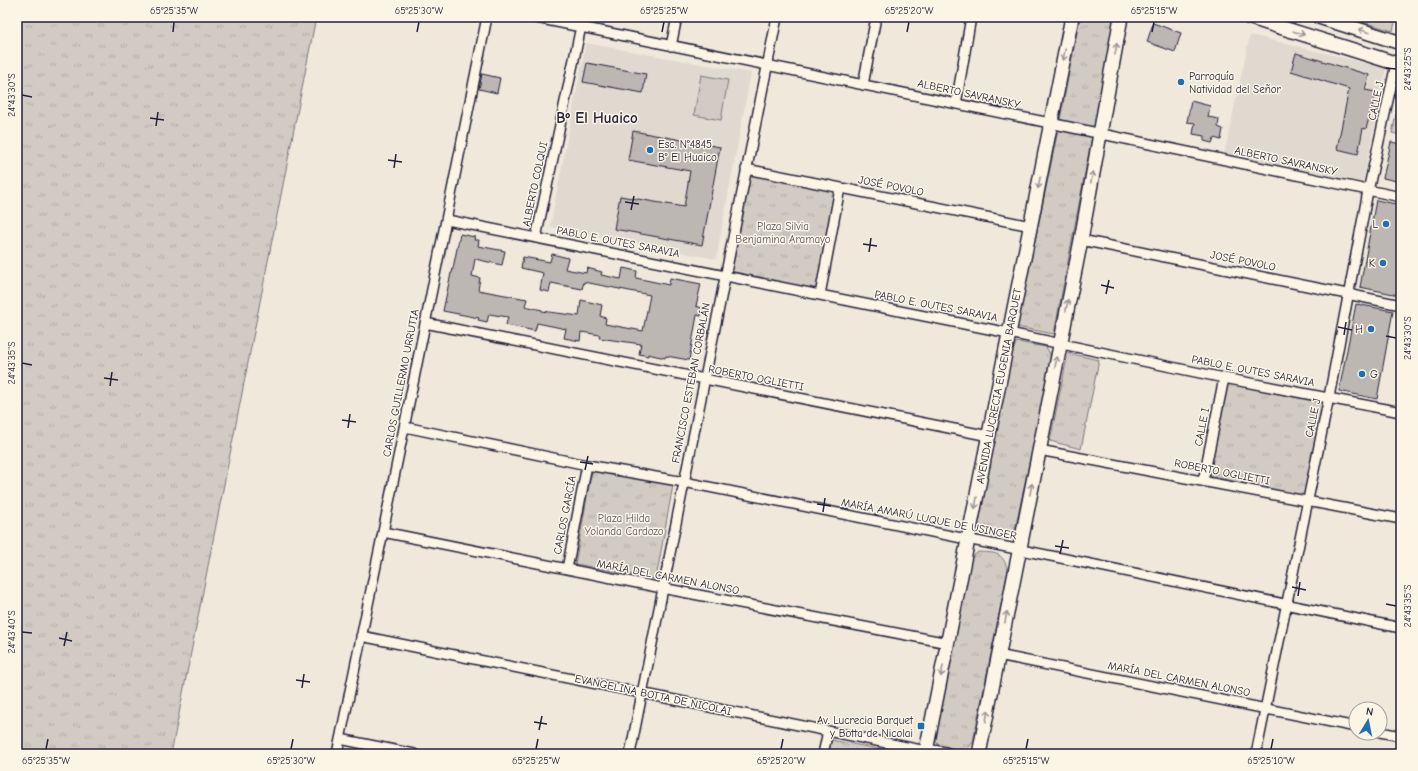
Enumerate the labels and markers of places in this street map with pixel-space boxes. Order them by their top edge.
place label: Parroquía Natividad del Señor [1189,70,1282,96]
marker: Parroquía Natividad del Señor [1176,77,1186,87]
place label: Esc. N°4845 B° El Huaico [658,138,717,164]
marker: Esc. N°4845 B° El Huaico [645,145,655,155]
place label: L [1373,218,1379,231]
marker: L [1381,219,1391,229]
place label: K [1369,257,1375,270]
marker: K [1378,258,1388,268]
place label: H [1355,323,1363,336]
marker: H [1366,324,1376,334]
place label: G [1370,368,1378,381]
marker: G [1357,369,1367,379]
place label: Av. Lucrecia Barquet y Botta de Nicolai [817,714,914,740]
marker: Av. Lucrecia Barquet y Botta de Nicolai [916,721,926,731]

